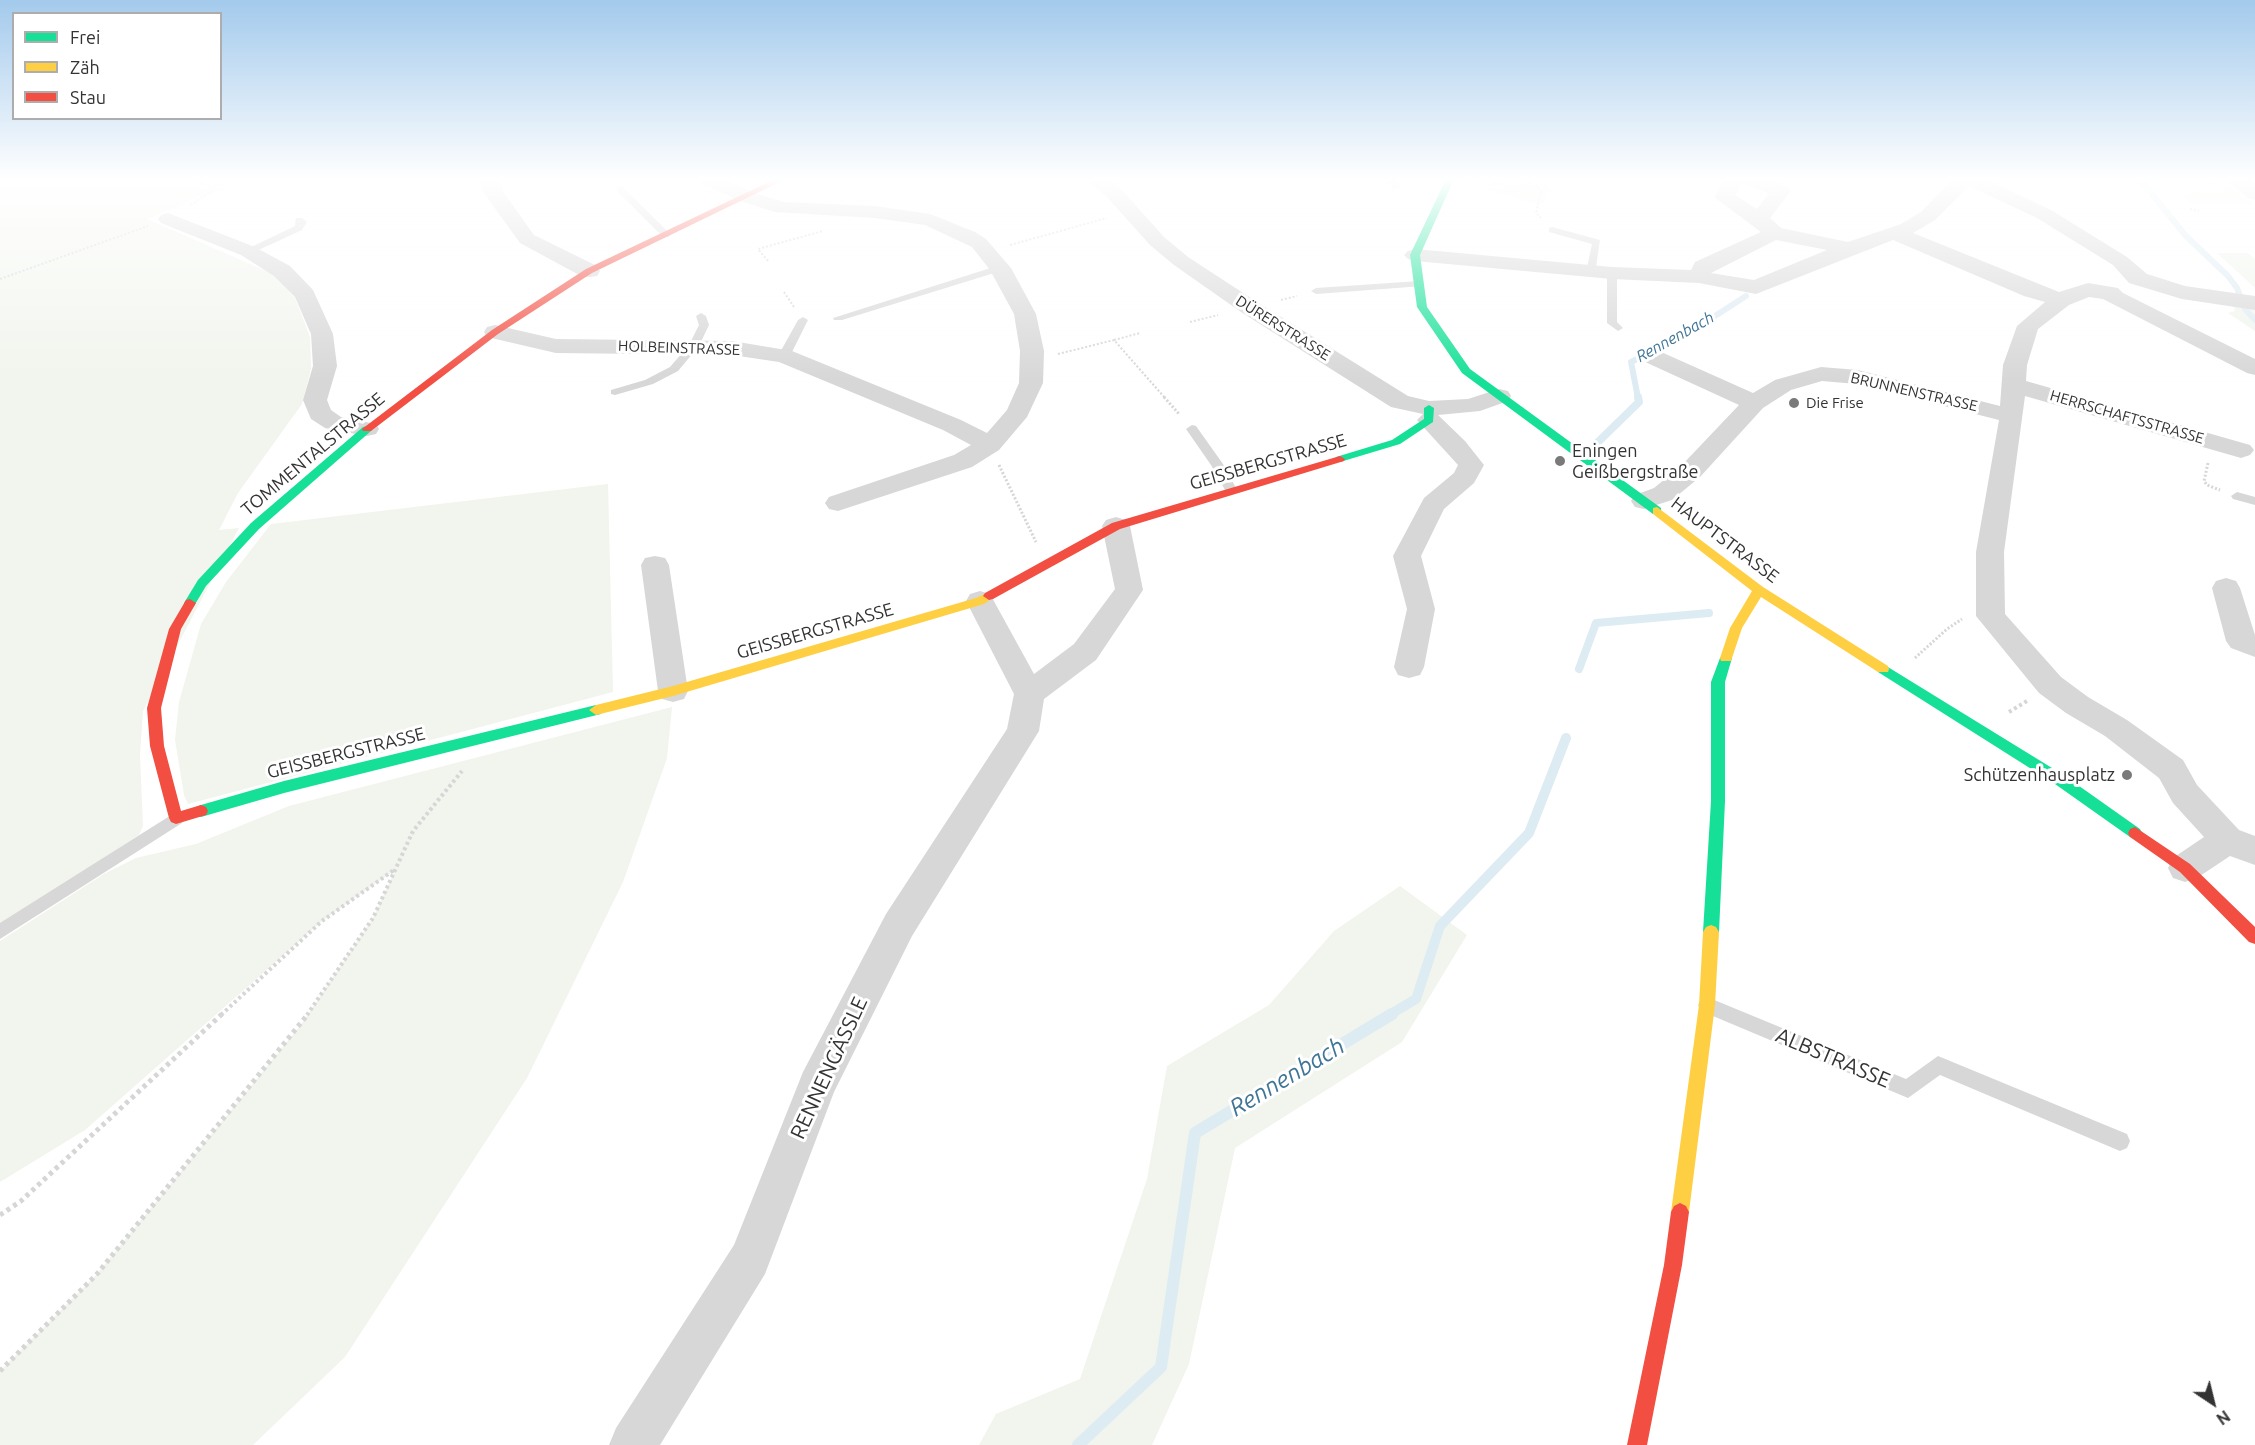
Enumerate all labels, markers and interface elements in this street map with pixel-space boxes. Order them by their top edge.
legend [12,12,222,120]
text: Frei [70,27,100,47]
text: Zäh [70,57,100,77]
text: Stau [70,87,106,107]
street label: DÜRERSTRASSE [1232,292,1334,364]
water label: Rennenbach [1633,308,1717,366]
street label: HOLBEINSTRASSE [618,337,740,359]
street label: BRUNNENSTRASSE [1849,369,1979,415]
street label: HERRSCHAFTSSTRASSE [2048,386,2206,448]
street label: TOMMENTALSTRASSE [237,388,389,520]
place label: Die Frise [1806,394,1864,412]
marker: Die Frise [1787,396,1801,410]
street label: GEISSBERGSTRASSE [1187,429,1349,495]
place label: Eningen Geißbergstraße [1572,440,1698,482]
marker: Eningen Geißbergstraße [1553,454,1567,468]
street label: HAUPTSTRASSE [1667,492,1783,588]
street label: GEISSBERGSTRASSE [734,598,896,664]
street label: GEISSBERGSTRASSE [265,723,427,783]
place label: Schützenhausplatz [1964,764,2115,786]
marker: Schützenhausplatz [2120,768,2134,782]
street label: RENNENGÄSSLE [785,993,873,1143]
street label: ALBSTRASSE [1772,1023,1894,1093]
water label: Rennenbach [1224,1031,1350,1123]
north arrow [2183,1373,2243,1433]
text: N [2213,1407,2233,1429]

